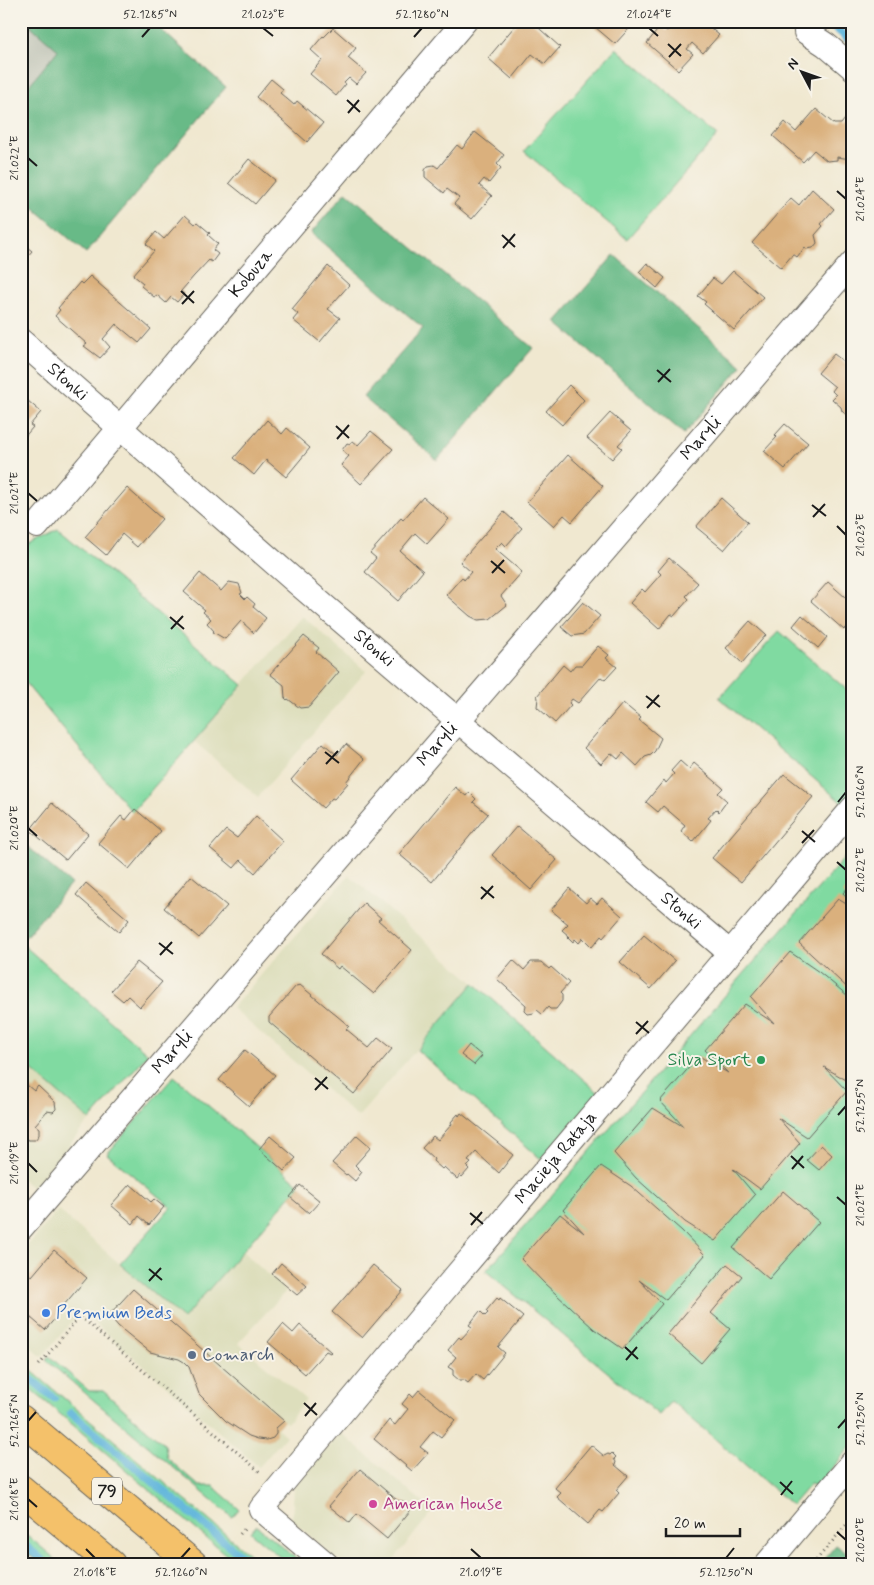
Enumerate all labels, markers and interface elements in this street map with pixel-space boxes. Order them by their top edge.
text: 52.1285°N [123,7,177,23]
text: 21.023°E [242,7,284,23]
text: 52.1280°N [395,7,449,23]
text: 21.024°E [626,7,672,23]
north arrow [776,48,826,98]
text: N [783,55,803,74]
text: 21.022°E [7,135,23,181]
text: 21.024°E [853,176,869,222]
street label: Kobuza [223,244,279,303]
street label: Słonki [42,357,93,406]
street label: Maryli [675,411,727,466]
text: 21.021°E [7,472,23,514]
text: 21.023°E [853,514,869,556]
street label: Słonki [348,624,400,673]
street label: Maryli [412,717,463,772]
text: 52.1260°N [853,766,869,818]
text: 21.020°E [7,805,23,851]
text: 21.022°E [853,847,869,893]
street label: Słonki [655,886,707,935]
street label: Maryli [147,1025,198,1080]
place label: Silva Sport [668,1048,751,1072]
marker: Silva Sport [755,1054,767,1066]
text: 52.1255°N [853,1079,869,1133]
street label: Macieja Rataja [510,1106,603,1209]
text: 21.019°E [7,1141,23,1185]
text: 21.021°E [853,1184,869,1226]
place label: Premium Beds [56,1301,172,1325]
marker: Premium Beds [40,1307,52,1319]
place label: Comarch [202,1343,275,1367]
marker: Comarch [186,1349,198,1361]
text: 52.1250°N [853,1392,869,1446]
text: 52.1265°N [7,1395,23,1447]
text: 21.018°E [7,1477,23,1521]
road number: 79 [92,1478,122,1504]
place label: American House [383,1492,503,1516]
marker: American House [367,1498,379,1510]
scale bar [666,1505,740,1537]
text: 20 m [674,1514,706,1534]
text: 21.020°E [853,1517,869,1563]
text: 21.018°E [73,1565,117,1581]
text: 52.1260°N [155,1565,207,1581]
text: 21.019°E [459,1565,503,1581]
text: 52.1250°N [699,1565,753,1581]

